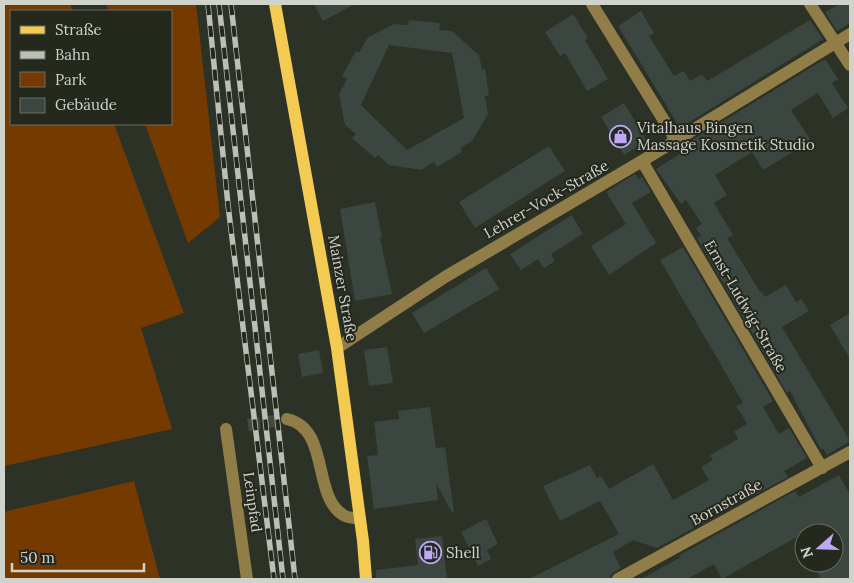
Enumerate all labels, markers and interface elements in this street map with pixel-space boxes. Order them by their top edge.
legend [10,10,172,125]
text: Straße [55,20,102,39]
text: Bahn [55,45,90,64]
text: Park [55,70,86,89]
text: Gebäude [55,95,117,114]
place label: Vitalhaus Bingen Massage Kosmetik Studio [636,118,815,154]
shop icon: Vitalhaus Bingen Massage Kosmetik Studio [609,124,633,148]
street label: Lehrer-Vock-Straße [480,155,612,243]
street label: Mainzer Straße [324,233,362,343]
street label: Ernst-Ludwig-Straße [700,236,792,376]
street label: Leinpfad [239,471,267,533]
street label: Bornstraße [687,475,765,529]
north arrow [794,523,844,573]
scale bar [12,540,145,572]
fuel station icon: Shell [418,540,442,564]
place label: Shell [446,543,480,562]
text: N [796,544,817,561]
text: 50 m [20,548,55,567]

